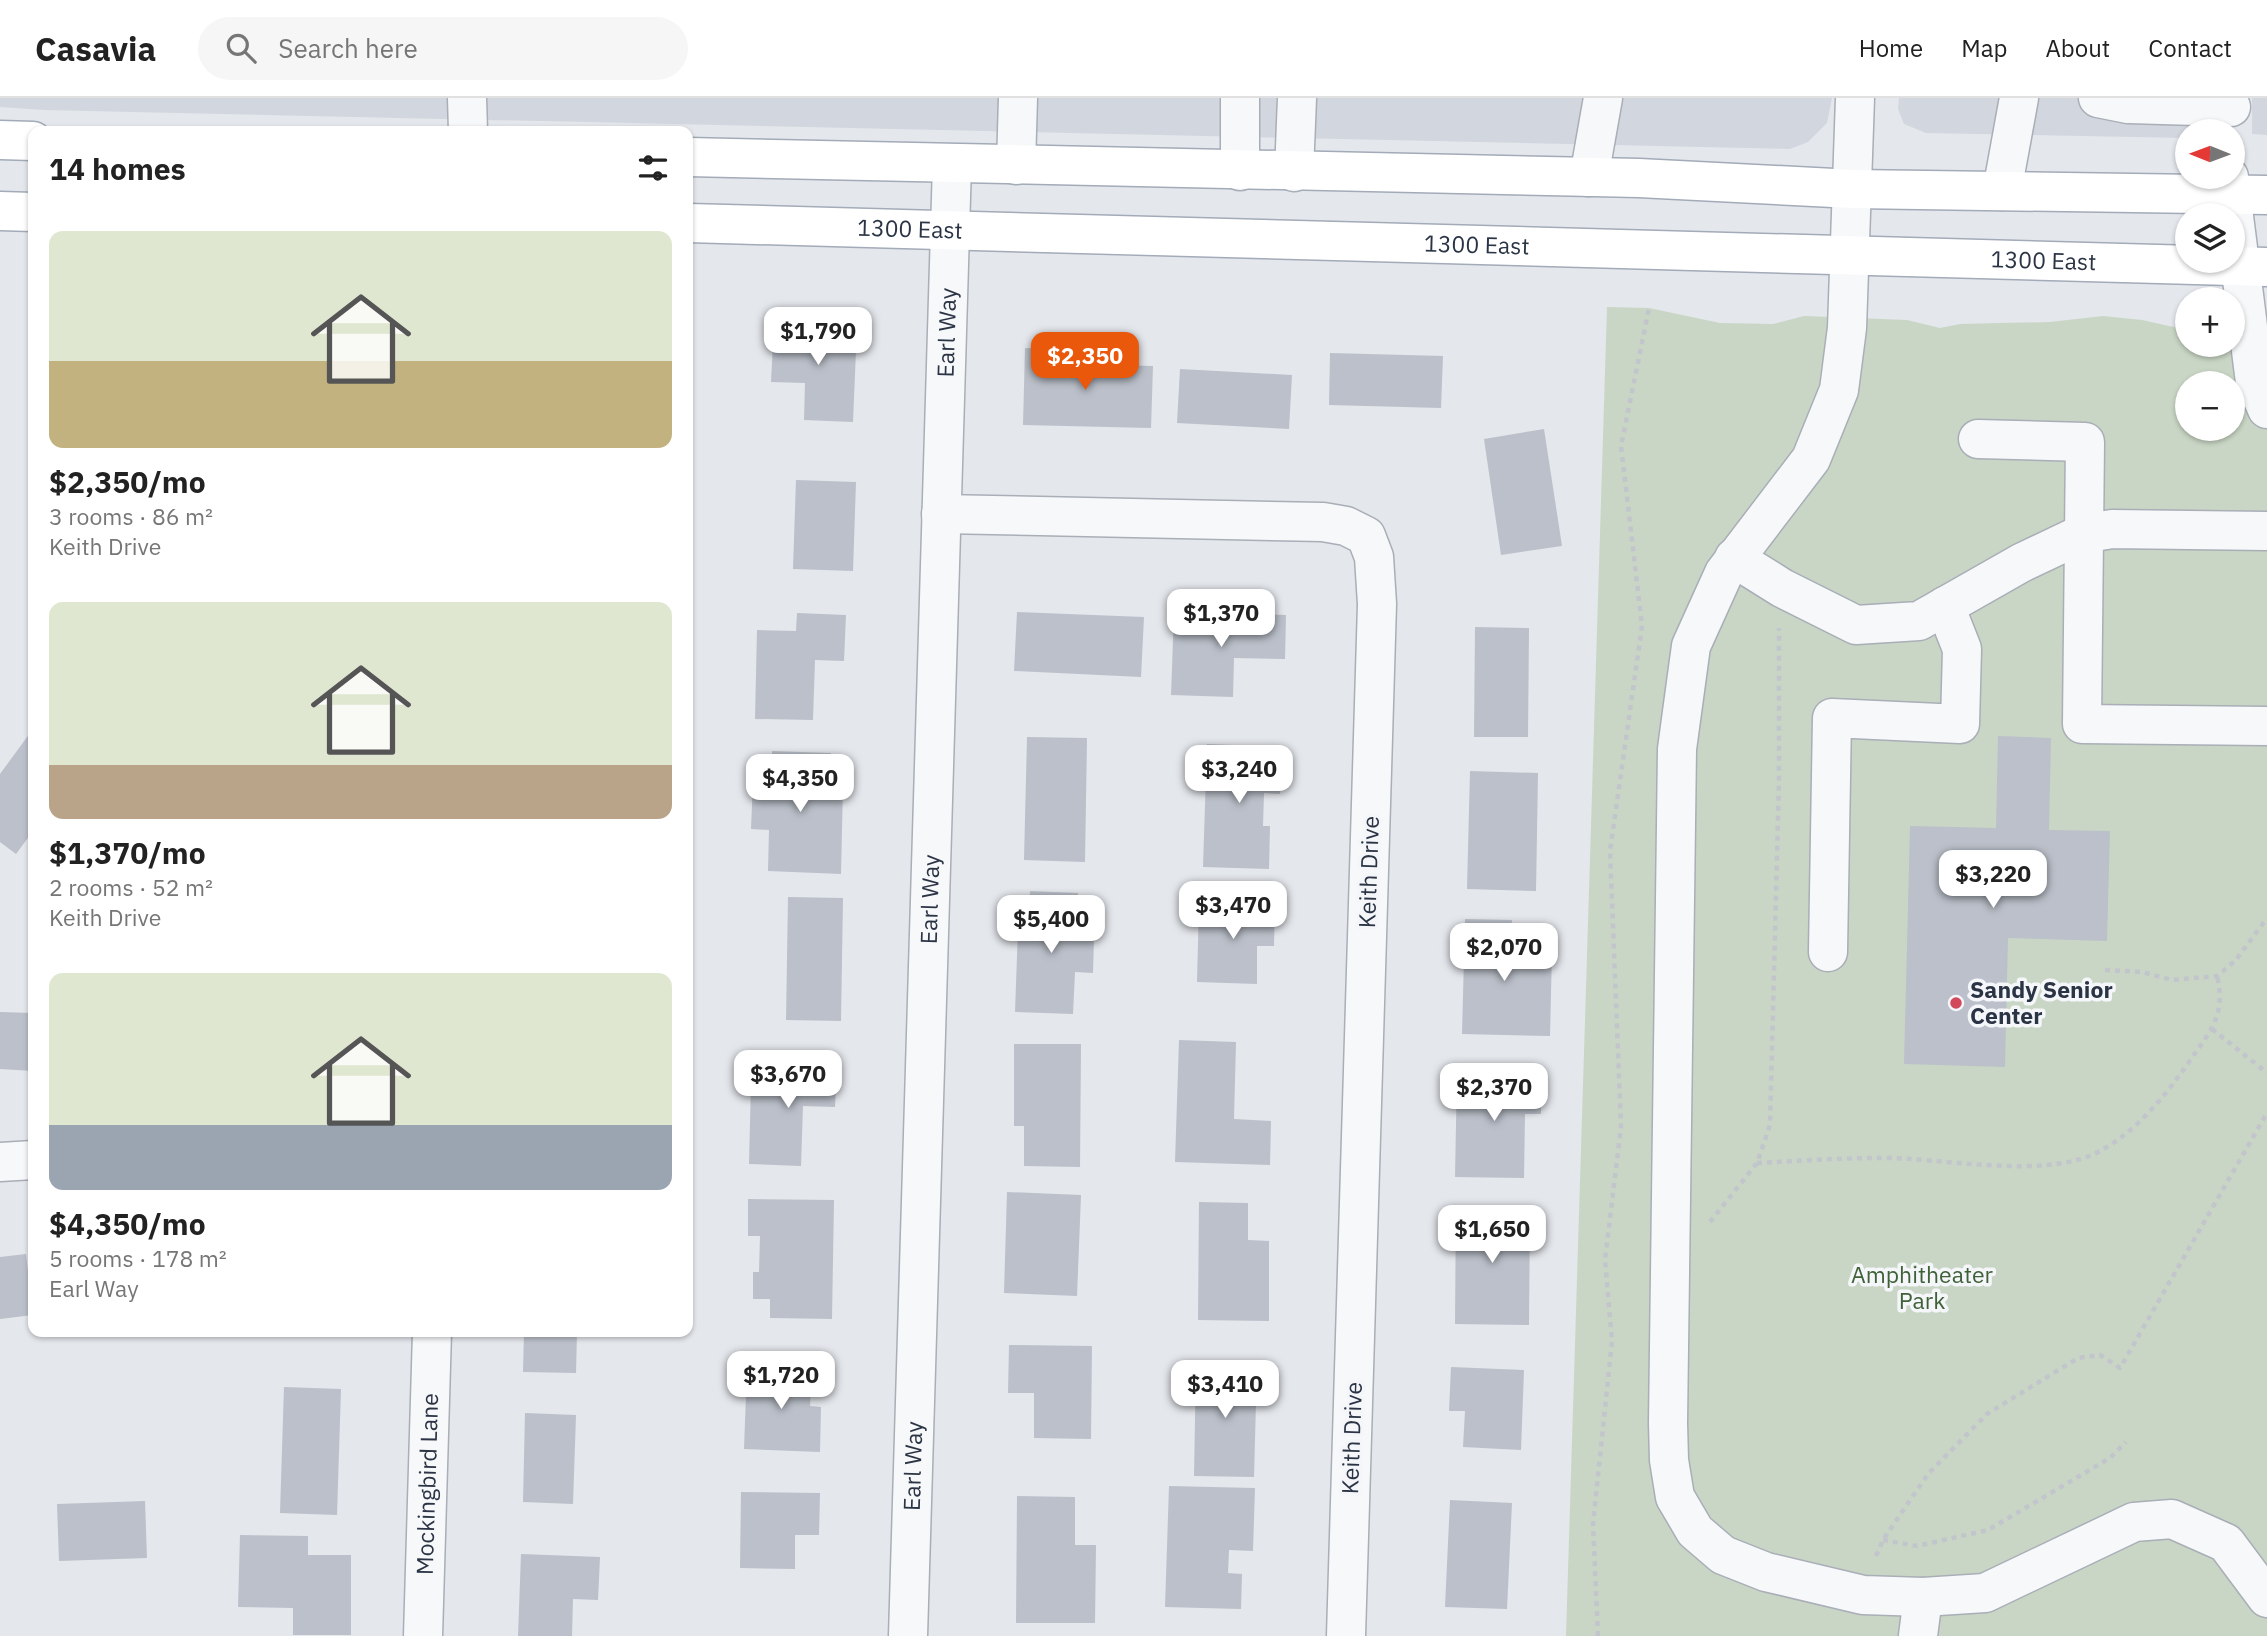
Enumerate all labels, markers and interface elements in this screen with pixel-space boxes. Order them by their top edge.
search box [198,17,688,80]
text: Casavia [35,27,156,70]
icon: search [222,29,260,67]
text: Search here [278,31,418,65]
text: Home [1859,32,1923,64]
text: Map [1961,32,2007,64]
text: About [2045,32,2110,64]
text: Contact [2148,32,2232,64]
north arrow [2175,119,2245,189]
map controls [2175,119,2245,441]
text: 14 homes [49,149,186,188]
icon: filters [634,149,672,187]
button: layers [2175,203,2245,273]
street label: 1300 East [857,212,963,245]
street label: 1300 East [1424,228,1530,260]
street label: 1300 East [1990,243,2097,276]
icon: home [298,276,424,402]
street label: Earl Way [930,287,962,378]
button: + [2175,287,2245,357]
pin: $1,790 [761,308,875,367]
text: $1,790 [780,315,856,345]
pin: $2,350 [1028,332,1142,392]
text: $2,350 [1047,340,1123,370]
button: − [2175,371,2245,441]
text: $2,350/mo [49,462,206,501]
text: 3 rooms · 86 m² [49,501,213,531]
text: Keith Drive [49,531,161,561]
pin: $1,370 [1164,589,1278,649]
text: $1,370 [1183,597,1259,627]
icon: home [298,647,424,773]
pin: $3,240 [1182,746,1296,805]
text: $3,240 [1201,753,1277,783]
pin: $4,350 [743,754,857,814]
text: $4,350 [762,762,838,792]
street label: Keith Drive [1351,815,1385,929]
text: $1,370/mo [49,833,206,872]
pin: $3,220 [1936,850,2050,910]
street label: Earl Way [913,853,945,945]
text: $3,220 [1955,858,2031,888]
text: 2 rooms · 52 m² [49,872,213,902]
pin: $3,470 [1176,882,1290,941]
text: $3,470 [1195,889,1271,919]
pin: $5,400 [994,896,1108,955]
text: Keith Drive [49,902,161,932]
text: $5,400 [1013,903,1089,933]
pin: $2,070 [1447,924,1561,983]
text: $2,070 [1466,931,1542,961]
place label: Sandy Senior Center [1970,974,2113,1030]
marker: Sandy Senior Center [1948,995,1964,1011]
icon: home [298,1018,424,1144]
pin: $3,670 [731,1051,845,1110]
text: $3,670 [750,1058,826,1088]
pin: $2,370 [1437,1063,1551,1123]
text: $2,370 [1456,1071,1532,1101]
text: $4,350/mo [49,1204,206,1243]
pin: $1,650 [1435,1206,1549,1265]
text: $1,650 [1454,1213,1530,1243]
text: 5 rooms · 178 m² [49,1243,227,1273]
park label: Amphitheater Park [1851,1259,1994,1315]
text: Earl Way [49,1273,139,1303]
pin: $1,720 [724,1352,838,1411]
text: $1,720 [743,1359,819,1389]
pin: $3,410 [1168,1360,1282,1420]
text: $3,410 [1187,1368,1263,1398]
street label: Keith Drive [1334,1381,1368,1495]
street label: Mockingbird Lane [409,1393,444,1575]
street label: Earl Way [896,1420,928,1511]

